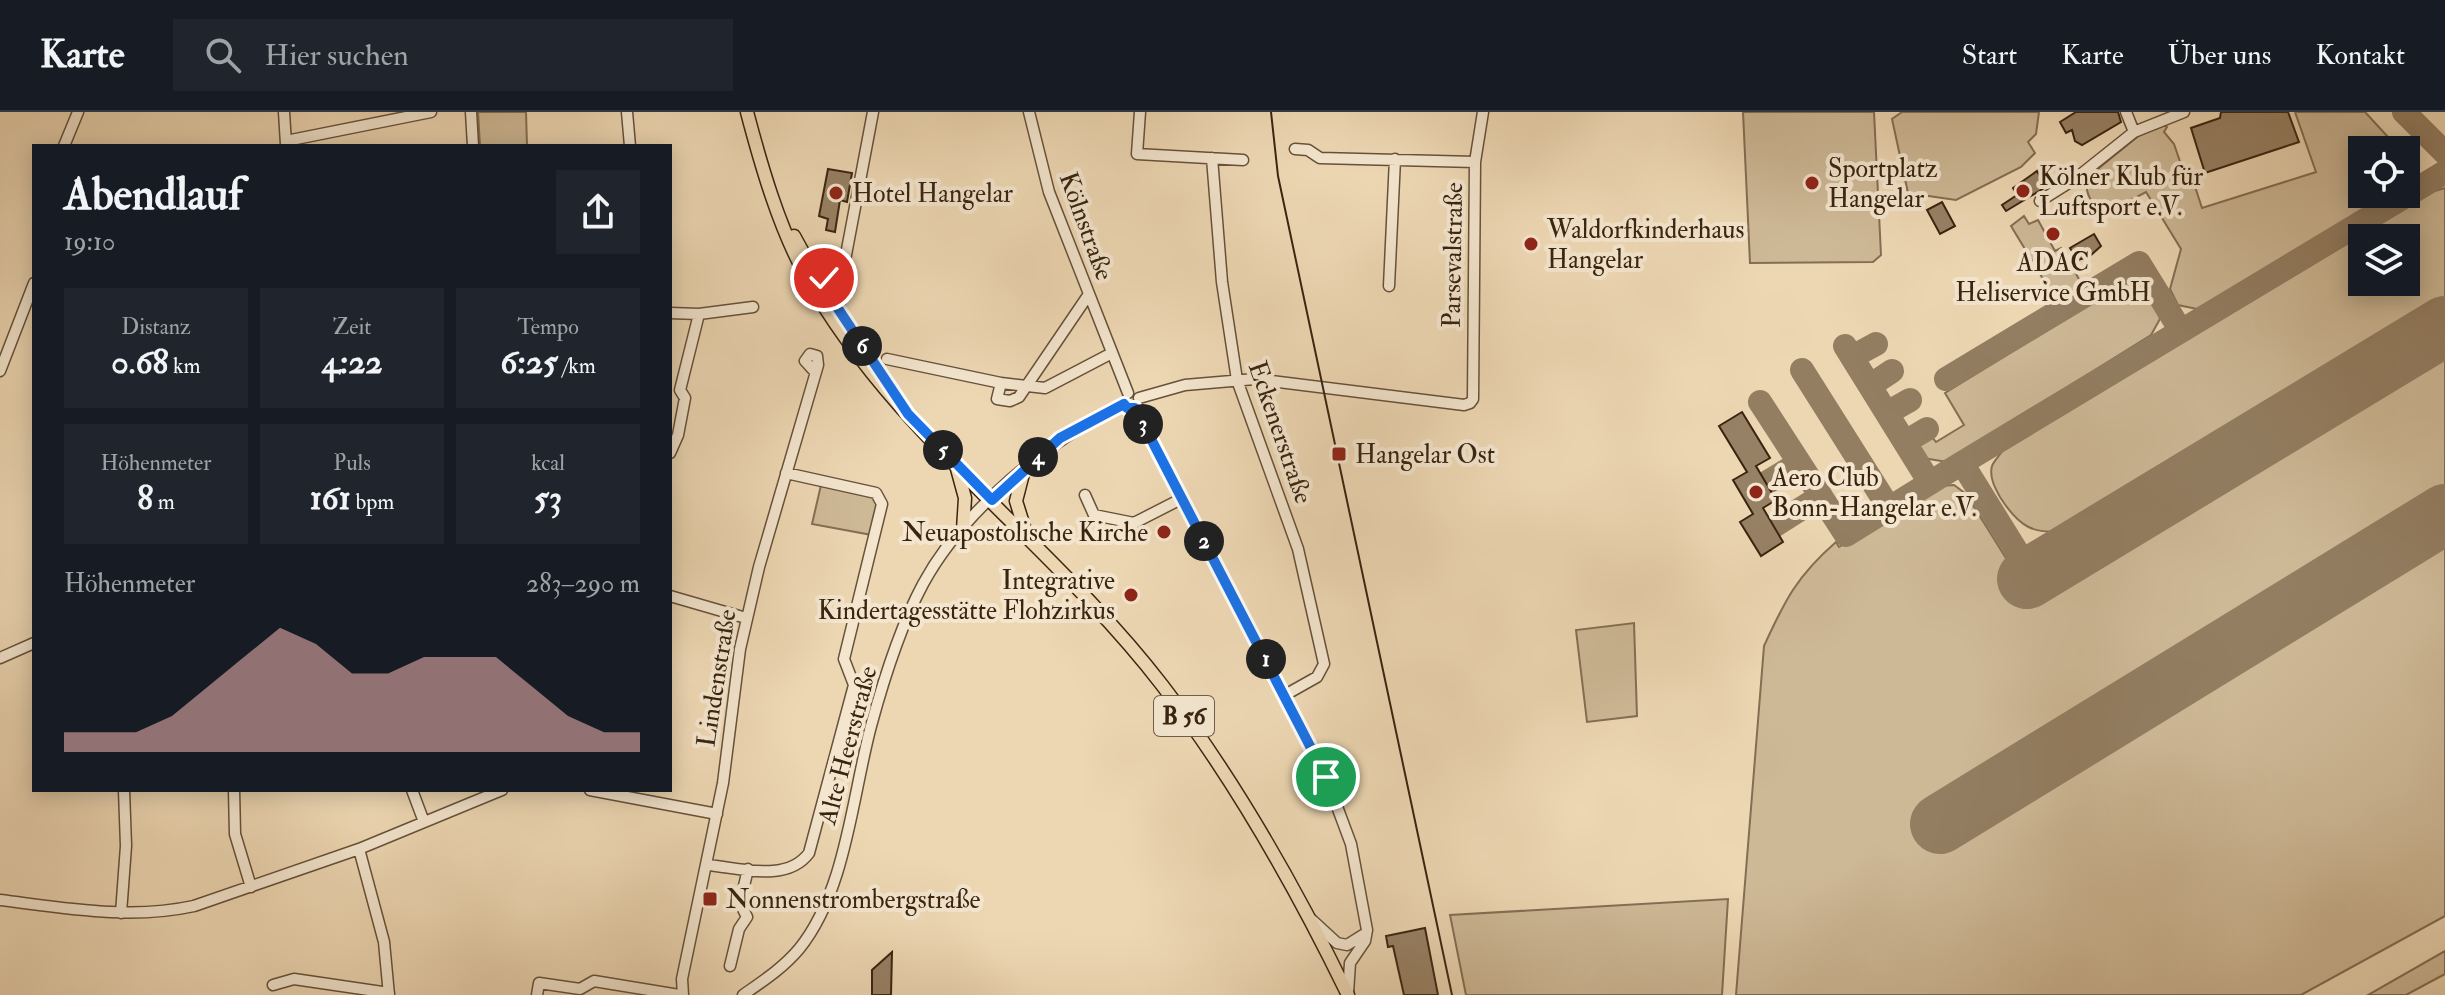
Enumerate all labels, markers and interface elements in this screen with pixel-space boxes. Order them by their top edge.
search box [173,19,733,91]
text: Karte [40,31,125,79]
icon: search [201,33,245,77]
text: Hier suchen [265,37,409,74]
text: Start [1962,38,2017,73]
text: Karte [2061,38,2124,73]
text: Über uns [2168,38,2271,73]
text: Kontakt [2315,38,2405,73]
map controls [2348,136,2420,296]
button: locate [2348,136,2420,208]
place label: Sportplatz Hangelar [1828,153,1938,215]
place label: Kölner Klub für Luftsport e.V. [2039,161,2203,224]
text: Abendlauf [64,168,243,223]
street label: Kölnstraße [1052,168,1120,285]
button: share [556,170,640,254]
marker: Sportplatz Hangelar [1803,174,1821,192]
place label: Hotel Hangelar [852,178,1013,210]
street label: Parsevalstraße [1436,182,1470,328]
marker: Kölner Klub für Luftsport e.V. [2014,182,2032,200]
marker: Hotel Hangelar [827,184,845,202]
place label: Waldorfkinderhaus Hangelar [1546,214,1745,276]
button: layers [2348,224,2420,296]
marker: ADAC Heliservice GmbH [2044,225,2062,243]
text: 19:10 [64,226,115,258]
marker: Waldorfkinderhaus Hangelar [1522,235,1540,253]
pin [790,244,858,312]
place label: ADAC Heliservice GmbH [1955,247,2151,309]
icon: check [802,256,846,300]
text: Distanz [121,313,191,341]
text: Zeit [333,313,371,341]
text: Tempo [517,313,579,341]
pin: 6 [842,326,882,366]
text: 6 [856,332,868,360]
text: 0.68 [111,341,168,384]
text: 4:22 [321,341,383,384]
text: 6:25 [500,341,558,384]
text: km [168,352,201,380]
text: /km [558,352,596,380]
street label: Eckenerstraße [1241,357,1319,508]
pin: 3 [1123,404,1163,444]
text: 3 [1139,410,1147,438]
pin: 5 [923,430,963,470]
text: 5 [938,436,948,464]
pin: 4 [1018,437,1058,477]
place label: Hangelar Ost [1355,439,1495,471]
text: 4 [1032,443,1044,471]
marker: Hangelar Ost [1330,445,1348,463]
text: Höhenmeter [100,449,212,477]
text: Puls [333,449,371,477]
text: kcal [531,449,565,477]
place label: Aero Club Bonn-Hangelar e.V. [1771,462,1977,524]
text: 8 [137,477,153,520]
text: 161 [310,477,351,520]
text: 53 [534,477,562,520]
marker: Aero Club Bonn-Hangelar e.V. [1747,483,1765,501]
text: m [153,488,175,516]
text: bpm [351,488,394,516]
place label: Neuapostolische Kirche [902,517,1148,550]
pin: 2 [1184,521,1224,561]
marker: Neuapostolische Kirche [1155,523,1173,541]
text: 2 [1198,527,1210,555]
place label: Integrative Kindertagesstätte Flohzirkus [818,565,1115,627]
text: Höhenmeter [64,568,195,600]
text: 283–290 m [526,568,640,600]
marker: Integrative Kindertagesstätte Flohzirkus [1122,586,1140,604]
street label: Lindenstraße [690,607,744,749]
pin: 1 [1246,639,1286,679]
text: 1 [1262,645,1270,673]
street label: Alte Heerstraße [811,662,885,829]
road number: B 56 [1154,696,1214,736]
pin [1292,743,1360,811]
icon: arrive [1304,755,1348,799]
place label: Nonnenstrombergstraße [726,884,981,916]
marker: Nonnenstrombergstraße [701,890,719,908]

